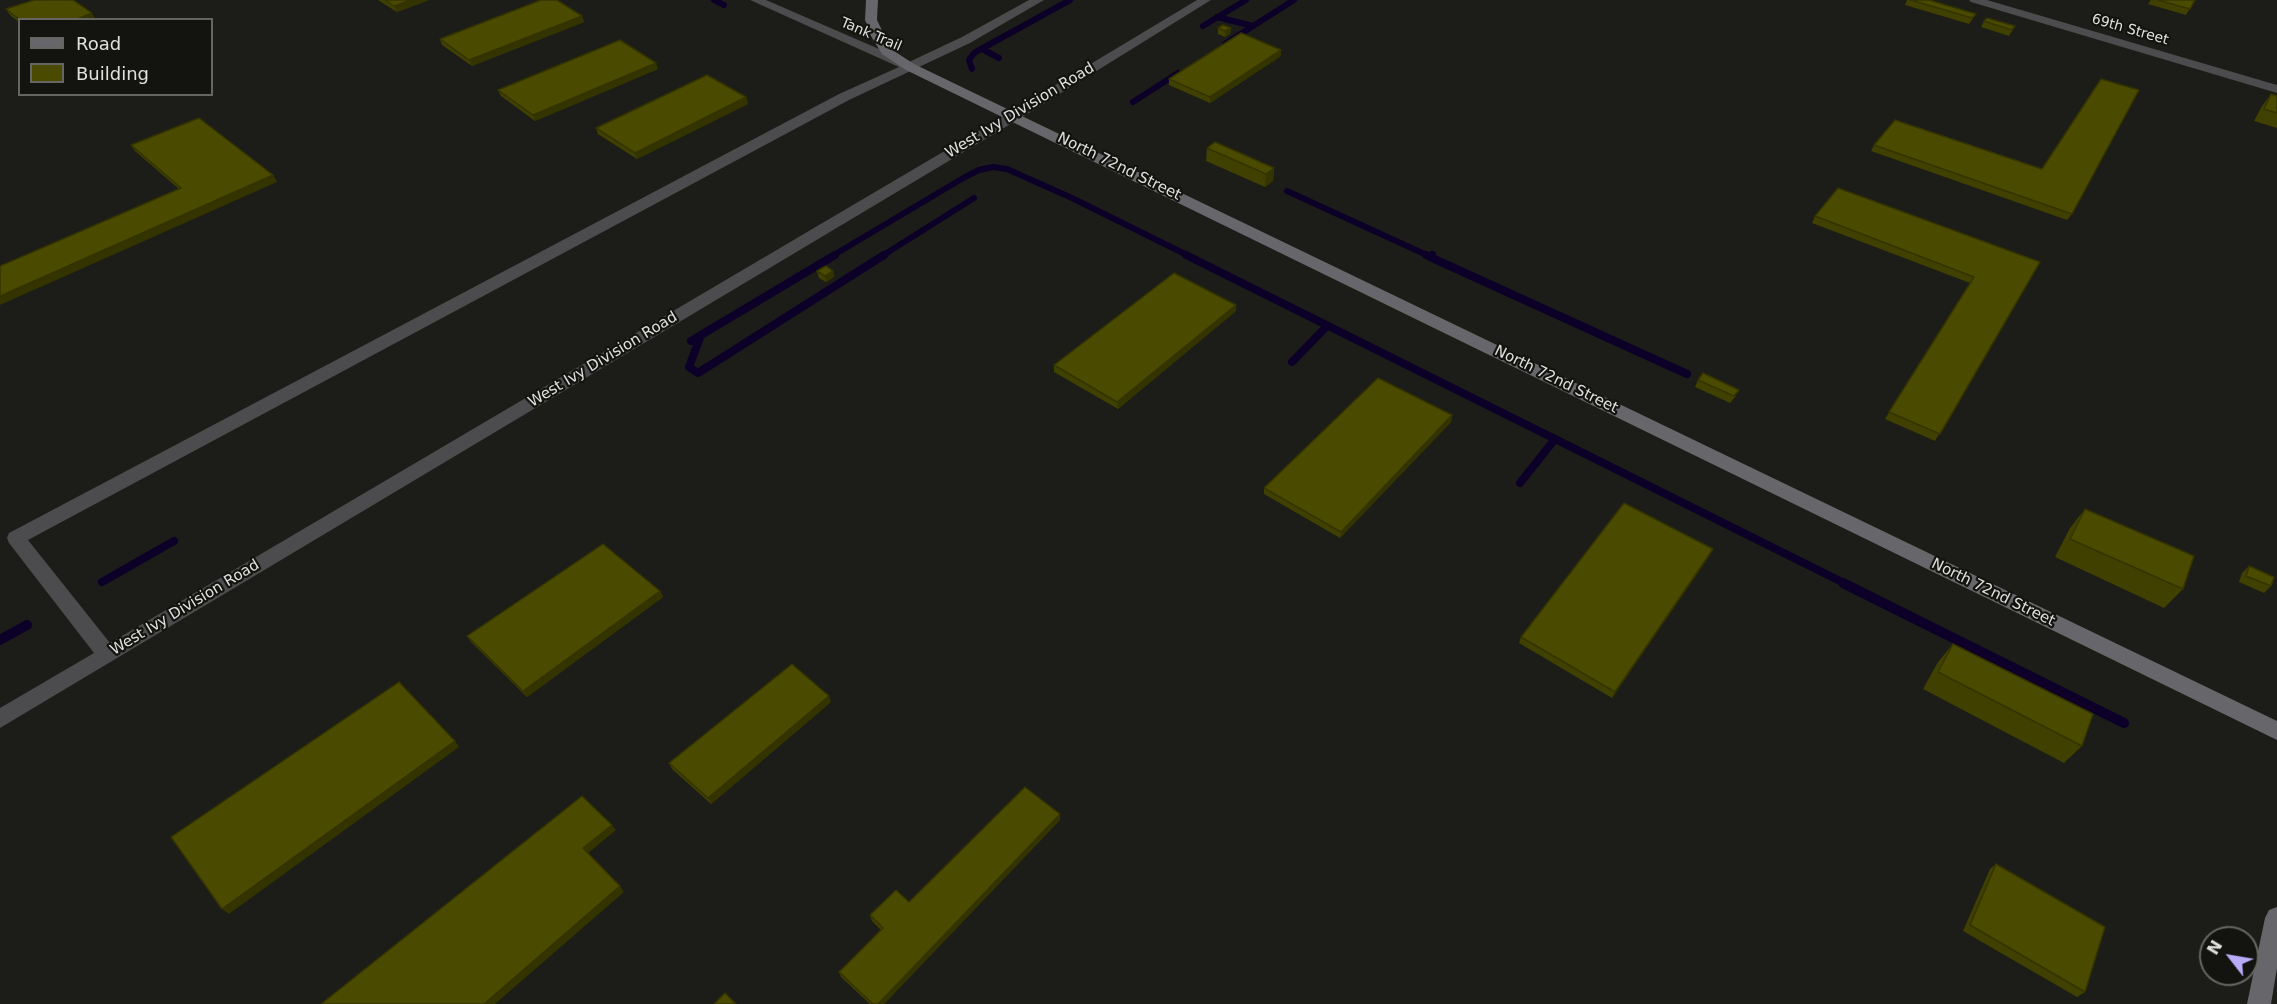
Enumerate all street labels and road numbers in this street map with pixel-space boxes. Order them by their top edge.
street label: 69th Street [2090,11,2170,49]
street label: Tank Trail [838,15,904,55]
street label: West Ivy Division Road [942,59,1098,163]
street label: North 72nd Street [1054,129,1184,205]
street label: West Ivy Division Road [525,308,681,412]
street label: North 72nd Street [1491,342,1621,418]
street label: North 72nd Street [1928,555,2058,631]
street label: West Ivy Division Road [107,556,263,660]

